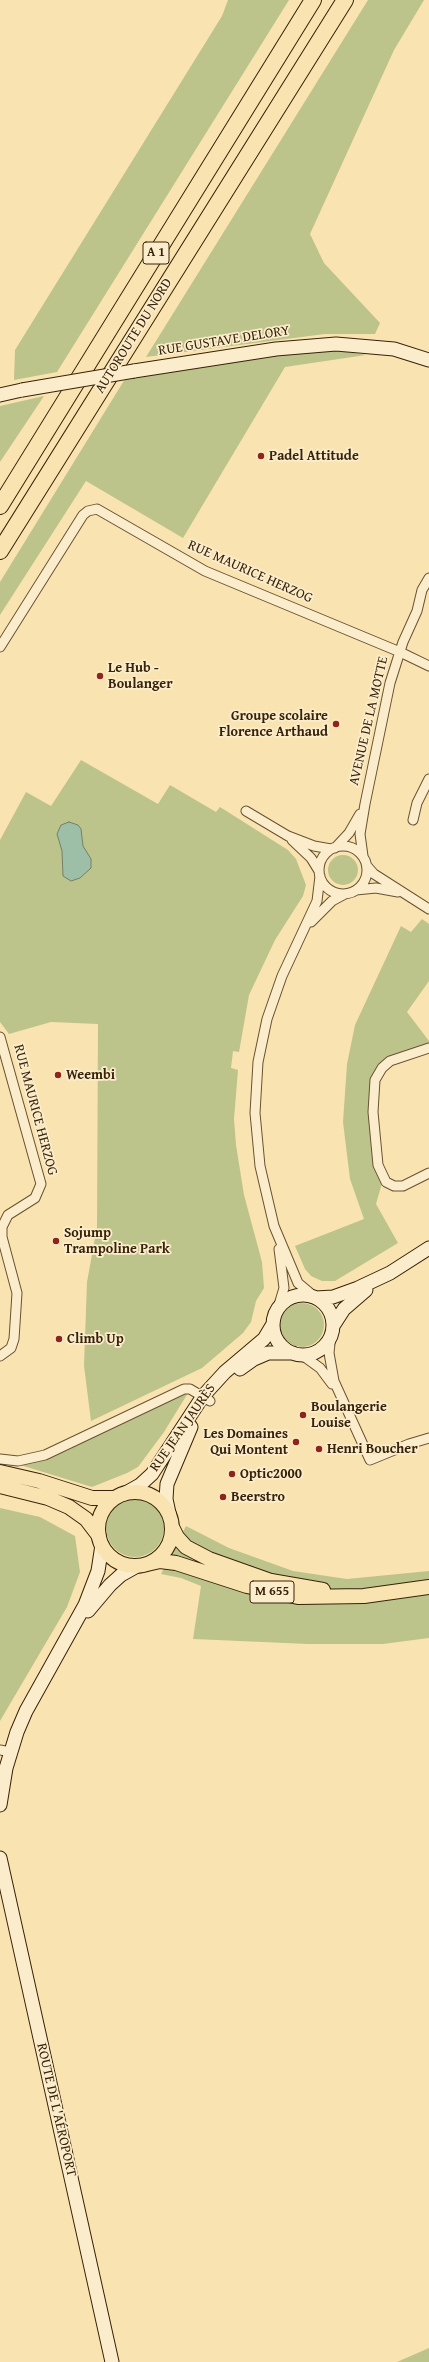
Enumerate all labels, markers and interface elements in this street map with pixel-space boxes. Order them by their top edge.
road number: A 1 [143,242,169,264]
street label: AUTOROUTE DU NORD [92,275,176,397]
street label: RUE GUSTAVE DELORY [157,322,291,360]
place label: Padel Attitude [269,448,359,464]
marker: Padel Attitude [256,451,266,461]
street label: RUE MAURICE HERZOG [185,537,315,607]
street label: AVENUE DE LA MOTTE [346,655,392,787]
place label: Le Hub - Boulanger [108,660,173,692]
marker: Le Hub - Boulanger [95,671,105,681]
place label: Groupe scolaire Florence Arthaud [219,708,328,740]
marker: Groupe scolaire Florence Arthaud [331,719,341,729]
street label: RUE MAURICE HERZOG [9,1043,61,1177]
place label: Weembi [66,1067,115,1083]
marker: Weembi [53,1070,63,1080]
place label: Sojump Trampoline Park [64,1225,170,1258]
marker: Sojump Trampoline Park [51,1236,61,1246]
place label: Climb Up [67,1331,124,1347]
marker: Climb Up [54,1334,64,1344]
street label: RUE JEAN JAURÈS [147,1381,219,1475]
place label: Boulangerie Louise [311,1399,387,1432]
marker: Boulangerie Louise [298,1410,308,1420]
place label: Les Domaines Qui Montent [203,1426,288,1458]
marker: Les Domaines Qui Montent [291,1437,301,1447]
place label: Henri Boucher [327,1441,418,1457]
marker: Henri Boucher [314,1444,324,1454]
place label: Optic2000 [240,1466,302,1482]
marker: Optic2000 [227,1469,237,1479]
place label: Beerstro [231,1489,285,1505]
marker: Beerstro [218,1492,228,1502]
road number: M 655 [250,1581,294,1603]
street label: ROUTE DE L'AÉROPORT [32,2042,80,2178]

